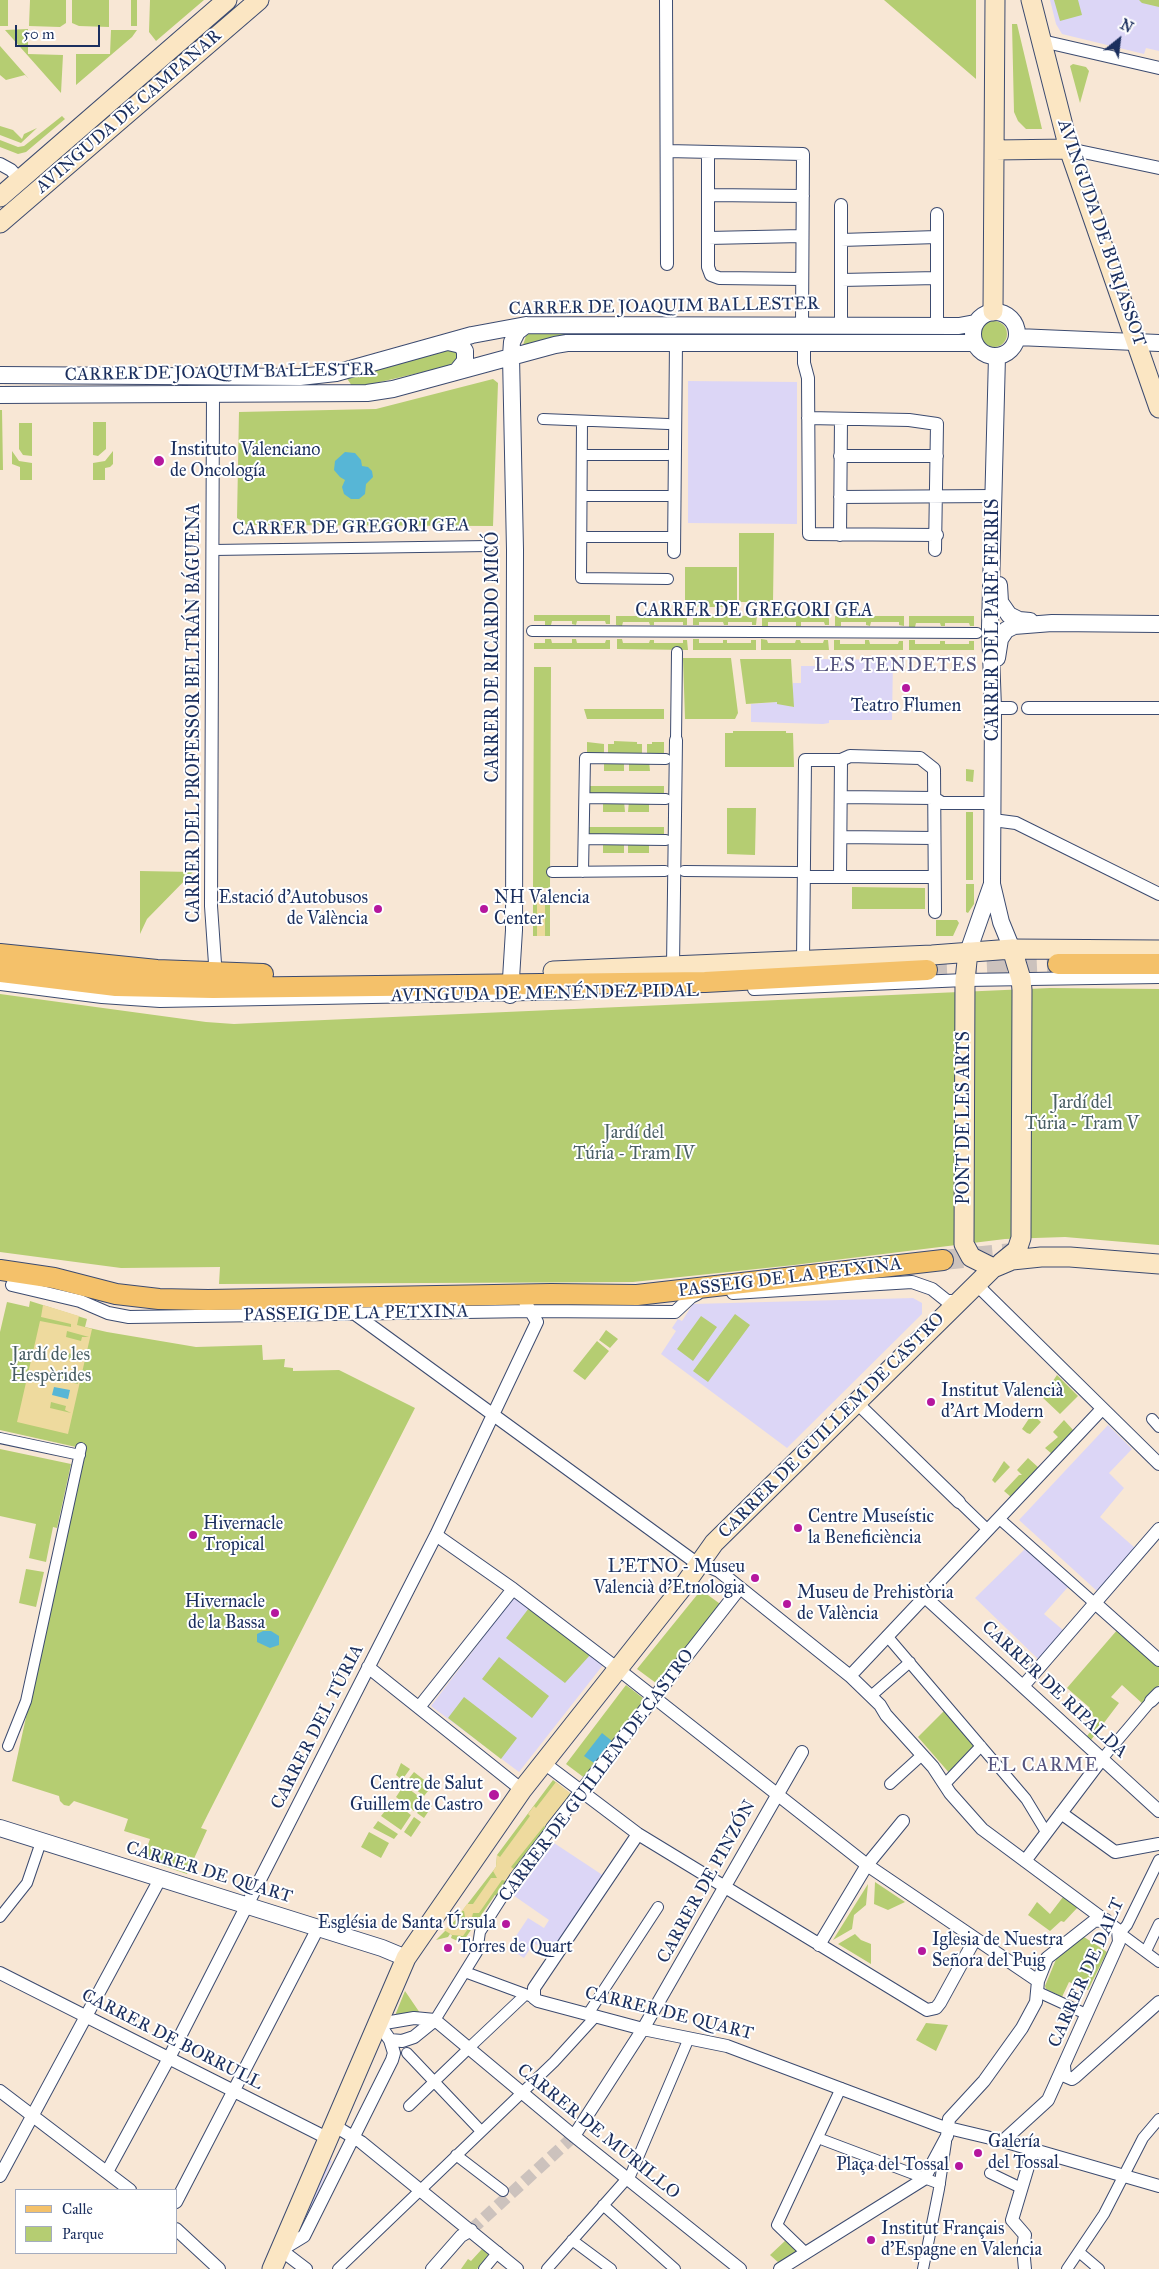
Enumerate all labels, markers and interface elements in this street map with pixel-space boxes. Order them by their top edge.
scale bar [18,15,102,47]
north arrow [1094,15,1144,65]
text: N [1117,16,1136,37]
text: 50 m [23,25,55,43]
street label: AVINGUDA DE CAMPANAR [32,25,226,199]
street label: AVINGUDA DE BURJASSOT [1052,117,1150,349]
street label: CARRER DE JOAQUIM BALLESTER [508,293,820,321]
street label: CARRER DE JOAQUIM BALLESTER [64,359,376,387]
place label: Instituto Valenciano de Oncología [170,440,321,482]
marker: Instituto Valenciano de Oncología [152,454,166,468]
street label: CARRER DEL PARE FERRIS [983,499,1005,741]
street label: CARRER DEL PROFESSOR BELTRÁN BÁGUENA [184,503,206,923]
street label: CARRER DE GREGORI GEA [232,515,470,541]
street label: CARRER DE RICARDO MICÓ [483,532,505,782]
street label: CARRER DE GREGORI GEA [635,601,873,623]
district label: LES TENDETES [813,655,979,677]
marker: Teatro Flumen [900,682,912,694]
place label: Teatro Flumen [851,696,961,718]
place label: Estació d'Autobusos de València [219,888,368,931]
place label: NH Valencia Center [494,888,590,931]
marker: Estació d'Autobusos de València [372,903,384,915]
marker: NH Valencia Center [478,903,490,915]
street label: AVINGUDA DE MENÉNDEZ PIDAL [391,981,699,1007]
street label: PONT DE LES ARTS [954,1031,976,1205]
park label: Jardí del Túria - Tram V [1025,1093,1139,1136]
park label: Jardí del Túria - Tram IV [573,1123,695,1166]
street label: PASSEIG DE LA PETXINA [677,1254,903,1302]
street label: PASSEIG DE LA PETXINA [243,1301,469,1327]
street label: CARRER DE GUILLEM DE CASTRO [715,1309,949,1543]
park label: Jardí de les Hespèrides [11,1345,91,1388]
place label: Institut Valencià d'Art Modern [941,1381,1063,1424]
marker: Institut Valencià d'Art Modern [925,1396,937,1408]
place label: Centre Museístic la Beneficiència [808,1507,934,1550]
place label: Hivernacle Tropical [203,1514,283,1556]
marker: Centre Museístic la Beneficiència [792,1522,804,1534]
marker: Hivernacle Tropical [187,1529,199,1541]
place label: L'ETNO - Museu Valencià d'Etnologia [594,1557,745,1600]
marker: L'ETNO - Museu Valencià d'Etnologia [749,1572,761,1584]
place label: Museu de Prehistòria de València [797,1583,954,1626]
place label: Hivernacle de la Bassa [185,1592,265,1635]
marker: Museu de Prehistòria de València [781,1598,793,1610]
marker: Hivernacle de la Bassa [269,1607,281,1619]
street label: CARRER DE RIPALDA [977,1617,1131,1763]
street label: CARRER DEL TÚRIA [267,1641,369,1813]
street label: CARRER DE GUILLEM DE CASTRO [495,1645,699,1907]
district label: EL CARME [986,1755,1100,1777]
place label: Centre de Salut Guillem de Castro [350,1774,483,1816]
marker: Centre de Salut Guillem de Castro [487,1788,501,1802]
street label: CARRER DE PINZÓN [653,1797,761,1967]
street label: CARRER DE QUART [123,1837,295,1909]
street label: CARRER DE DALT [1044,1895,1130,2051]
place label: Església de Santa Úrsula [318,1913,496,1935]
marker: Església de Santa Úrsula [500,1918,512,1930]
place label: Iglesia de Nuestra Señora del Puig [932,1930,1063,1972]
place label: Torres de Quart [458,1937,573,1959]
marker: Torres de Quart [442,1942,454,1954]
marker: Iglesia de Nuestra Señora del Puig [916,1945,928,1957]
street label: CARRER DE QUART [583,1983,755,2045]
street label: CARRER DE BORRULL [78,1985,266,2095]
street label: CARRER DE MURILLO [512,2060,684,2204]
place label: Galería del Tossal [988,2132,1059,2174]
marker: Galería del Tossal [972,2147,984,2159]
place label: Plaça del Tossal [836,2155,949,2177]
marker: Plaça del Tossal [953,2160,965,2172]
legend [15,2189,178,2254]
text: Calle [62,2200,93,2218]
place label: Institut Français d’Espagne en Valencia [881,2219,1042,2262]
text: Parque [62,2225,104,2243]
marker: Institut Français d’Espagne en Valencia [865,2234,877,2246]

